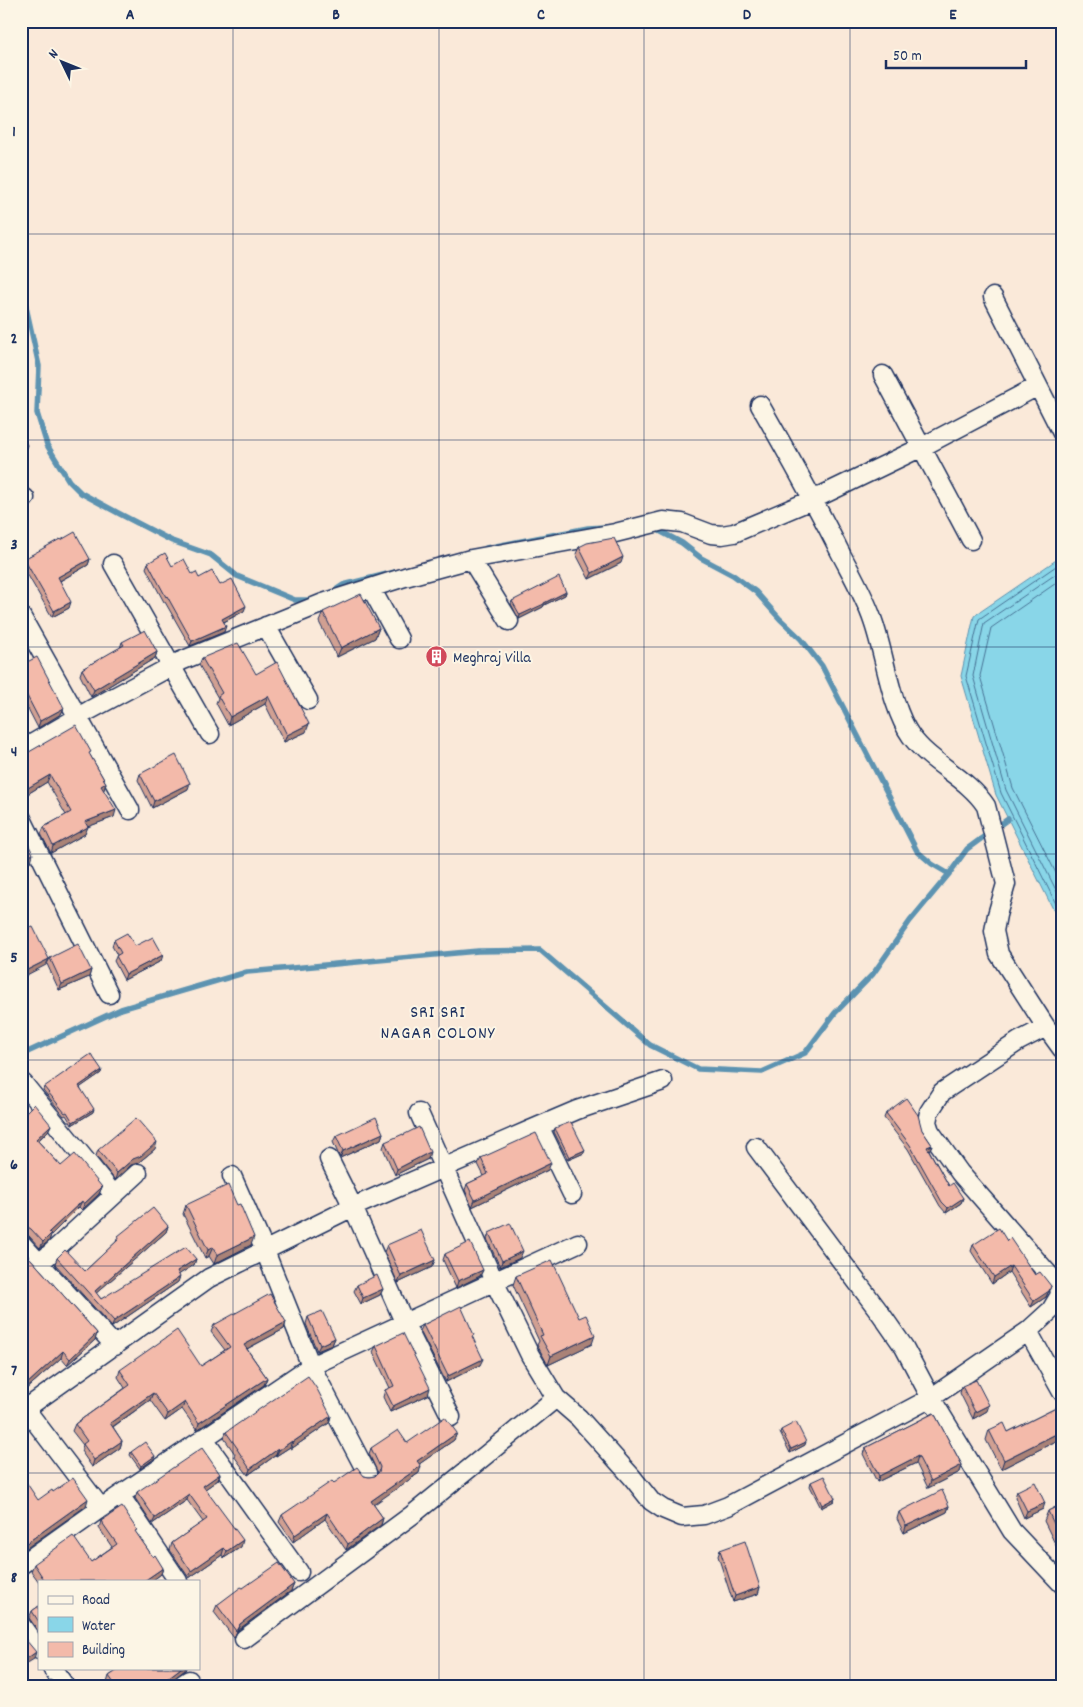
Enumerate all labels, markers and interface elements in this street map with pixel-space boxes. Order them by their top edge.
text: A [126,4,135,27]
text: B [332,4,340,27]
text: C [537,4,545,27]
text: D [743,4,752,27]
text: E [949,4,957,27]
north arrow [38,38,88,88]
scale bar [886,38,1026,70]
text: N [44,45,64,64]
text: 50 m [893,46,922,68]
text: 1 [12,121,16,144]
text: 2 [11,328,18,351]
text: 3 [10,534,18,557]
building icon: Meghraj Villa [425,644,449,668]
place label: Meghraj Villa [453,647,531,670]
text: 4 [11,741,17,764]
text: 5 [10,947,18,970]
district label: SRI SRI NAGAR COLONY [381,1001,496,1047]
text: 6 [10,1154,18,1177]
text: 7 [11,1360,17,1383]
text: 8 [11,1567,18,1590]
legend [38,1580,200,1670]
text: Road [82,1590,110,1612]
text: Water [82,1616,116,1638]
text: Building [82,1640,125,1662]

